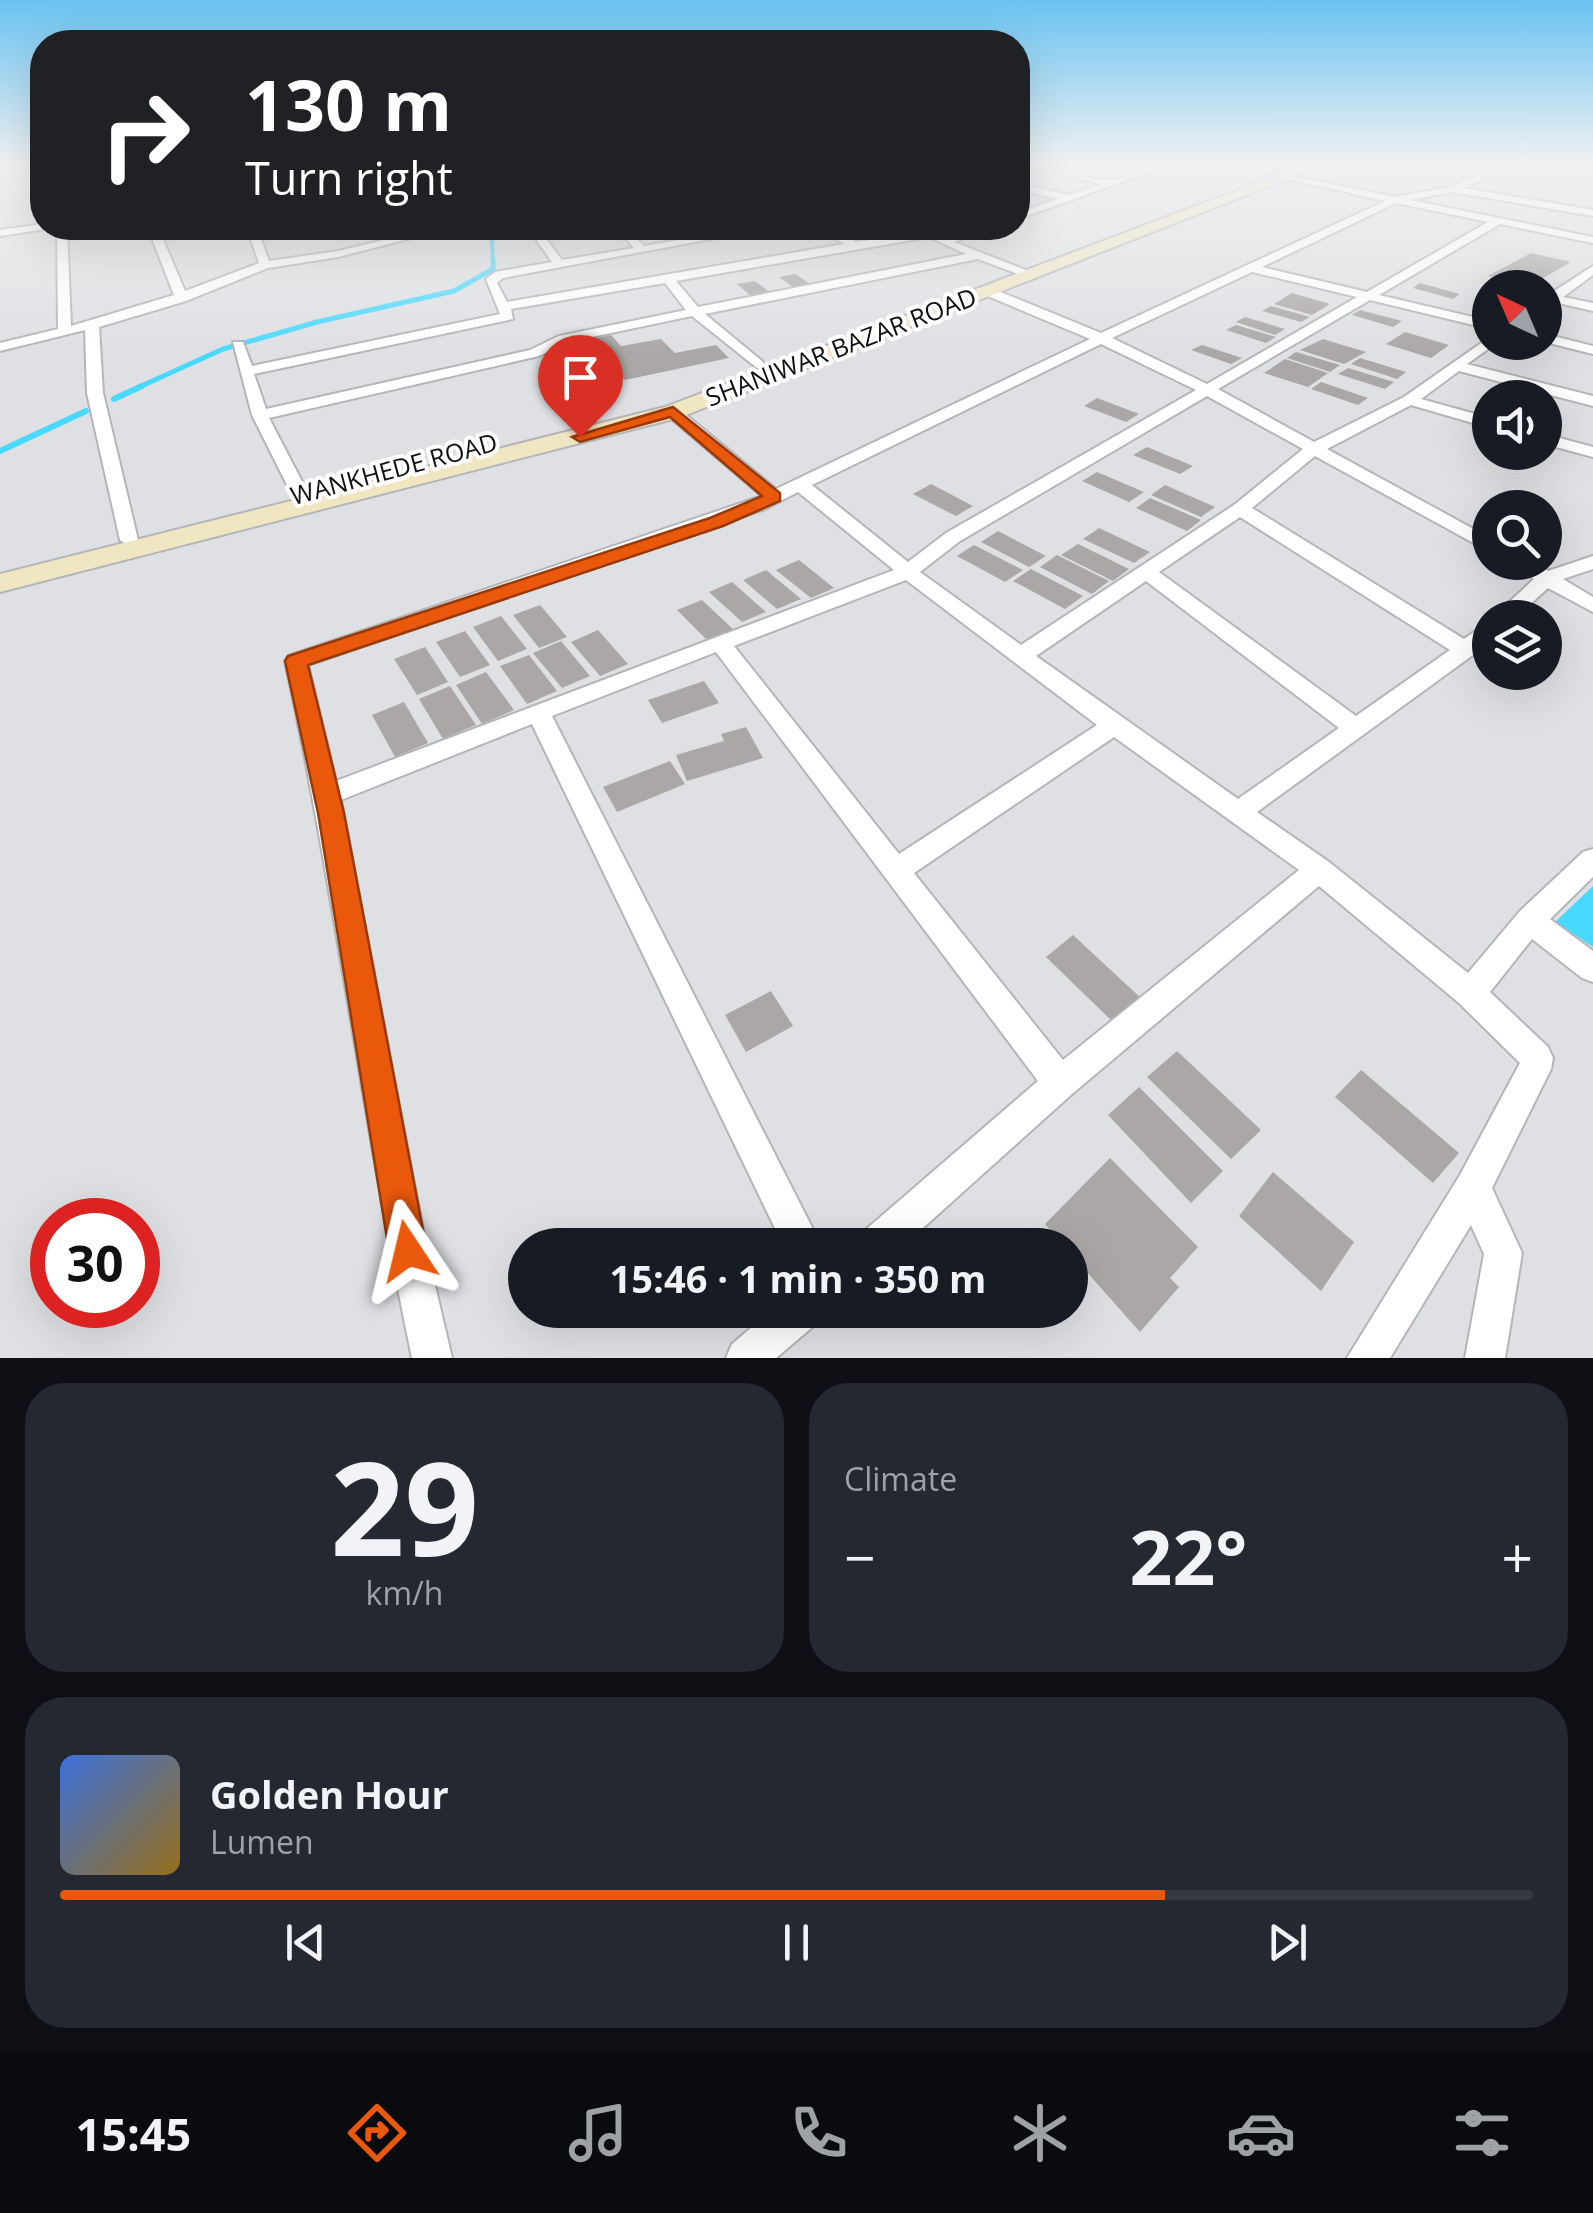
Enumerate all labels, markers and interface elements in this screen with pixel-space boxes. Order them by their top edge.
text: 130 m [245,56,452,152]
icon: right [80,70,210,200]
text: Turn right [245,147,453,208]
north arrow [1472,270,1562,360]
map controls [1472,270,1562,690]
street label: SHANIWAR BAZAR ROAD [700,279,981,413]
pin [538,335,623,438]
icon: arrive [553,350,608,405]
button: sound [1472,380,1562,470]
street label: WANKHEDE ROAD [287,424,501,512]
button: search [1472,490,1562,580]
button: layers [1472,600,1562,690]
speed limit sign: 30 [30,1198,160,1328]
position arrow [356,1199,460,1303]
text: 15:46 · 1 min · 350 m [610,1252,986,1304]
text: 29 [330,1417,479,1594]
text: Climate [844,1457,957,1500]
text: 22° [1130,1505,1247,1607]
text: − [844,1519,875,1594]
text: + [1502,1519,1533,1594]
text: km/h [366,1571,443,1614]
text: Golden Hour [210,1768,449,1820]
text: Lumen [210,1820,314,1863]
icon: previous [278,1915,333,1970]
icon: pause [769,1915,824,1970]
icon: next [1260,1915,1315,1970]
icon: directions [342,2098,412,2168]
icon: music [563,2098,633,2168]
icon: phone [784,2098,854,2168]
icon: climate [1005,2098,1075,2168]
icon: car [1226,2098,1296,2168]
icon: filters [1447,2098,1517,2168]
text: 15:45 [76,2103,191,2164]

